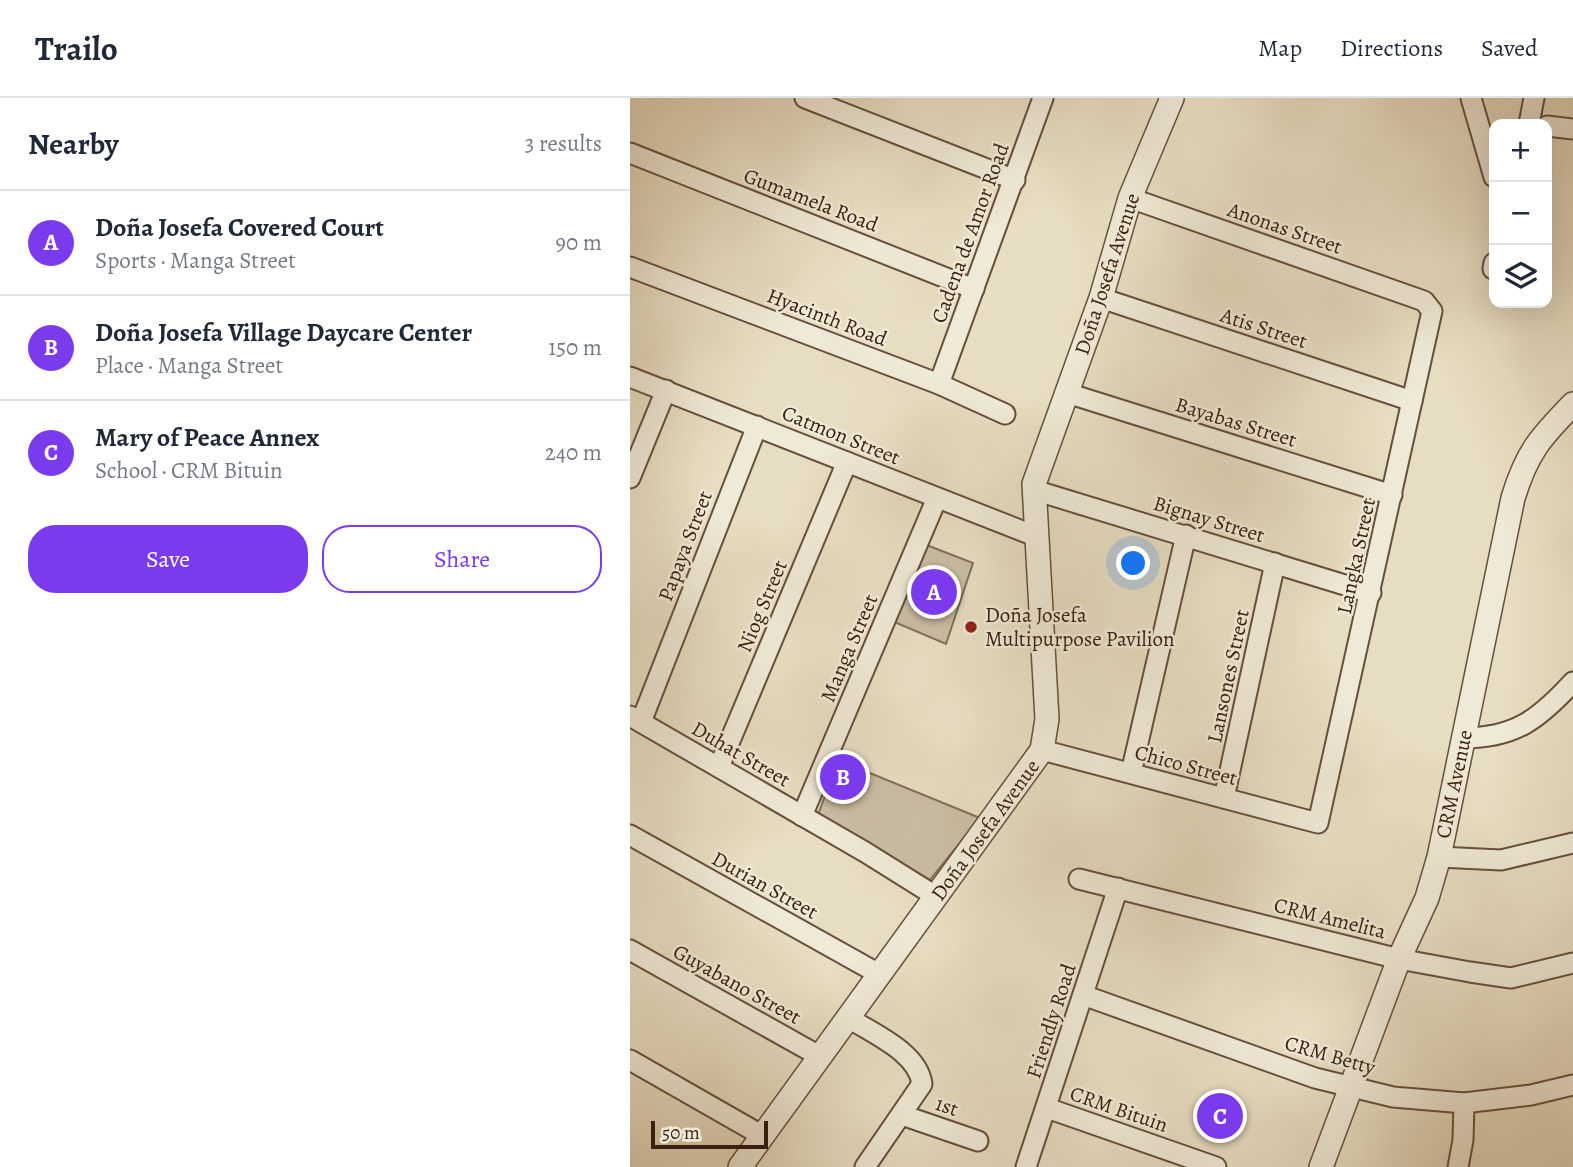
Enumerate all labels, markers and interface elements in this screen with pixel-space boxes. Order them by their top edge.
text: Trailo [35,26,118,71]
text: Map [1258,32,1302,64]
text: Directions [1340,32,1443,64]
text: Saved [1481,32,1538,64]
map controls [1489,119,1552,308]
button: + [1489,119,1552,182]
text: Nearby [28,124,119,164]
text: 3 results [525,128,602,159]
street label: Cadena de Amor Road [924,138,1016,327]
street label: Gumamela Road [740,162,883,239]
button: − [1489,182,1552,245]
street label: Doña Josefa Avenue [1068,190,1146,358]
street label: Anonas Street [1223,195,1346,261]
text: Doña Josefa Covered Court [95,210,384,245]
text: A [44,227,58,258]
text: 90 m [556,227,602,258]
text: Sports · Manga Street [95,245,296,276]
button: layers [1489,245,1552,308]
street label: Hyacinth Road [763,281,892,353]
street label: Atis Street [1216,301,1311,355]
text: Doña Josefa Village Daycare Center [95,315,472,350]
text: B [44,332,58,363]
text: 150 m [548,332,602,363]
text: Place · Manga Street [95,350,283,381]
street label: Bayabas Street [1172,390,1300,454]
street label: Catmon Street [778,399,904,471]
text: Mary of Peace Annex [95,420,319,455]
text: C [44,437,58,468]
text: 240 m [545,437,602,468]
text: School · CRM Bituin [95,455,283,486]
street label: Papaya Street [651,487,719,605]
street label: Bignay Street [1150,489,1268,549]
street label: Langka Street [1330,495,1382,617]
button: Save [28,525,308,593]
button: Share [322,525,602,593]
your location [1116,546,1150,580]
street label: Niog Street [730,556,794,656]
pin: A [911,566,957,618]
street label: Manga Street [814,590,884,706]
place label: Doña Josefa Multipurpose Pavilion [985,601,1175,653]
street label: Lansones Street [1200,607,1256,745]
marker: Doña Josefa Multipurpose Pavilion [963,619,979,635]
street label: Duhat Street [686,714,796,794]
street label: CRM Avenue [1429,727,1479,841]
street label: Chico Street [1132,738,1240,792]
pin: B [820,751,866,803]
street label: Doña Josefa Avenue [924,754,1046,906]
street label: Durian Street [707,844,823,926]
street label: CRM Amelita [1271,891,1389,945]
street label: Guyabano Street [668,937,806,1031]
street label: Friendly Road [1019,959,1083,1082]
street label: CRM Betty [1281,1029,1379,1081]
street label: CRM Bituin [1066,1079,1172,1139]
street label: 1st [932,1089,962,1123]
pin: C [1197,1090,1243,1142]
scale bar [651,1118,768,1150]
text: 50 m [662,1120,700,1146]

